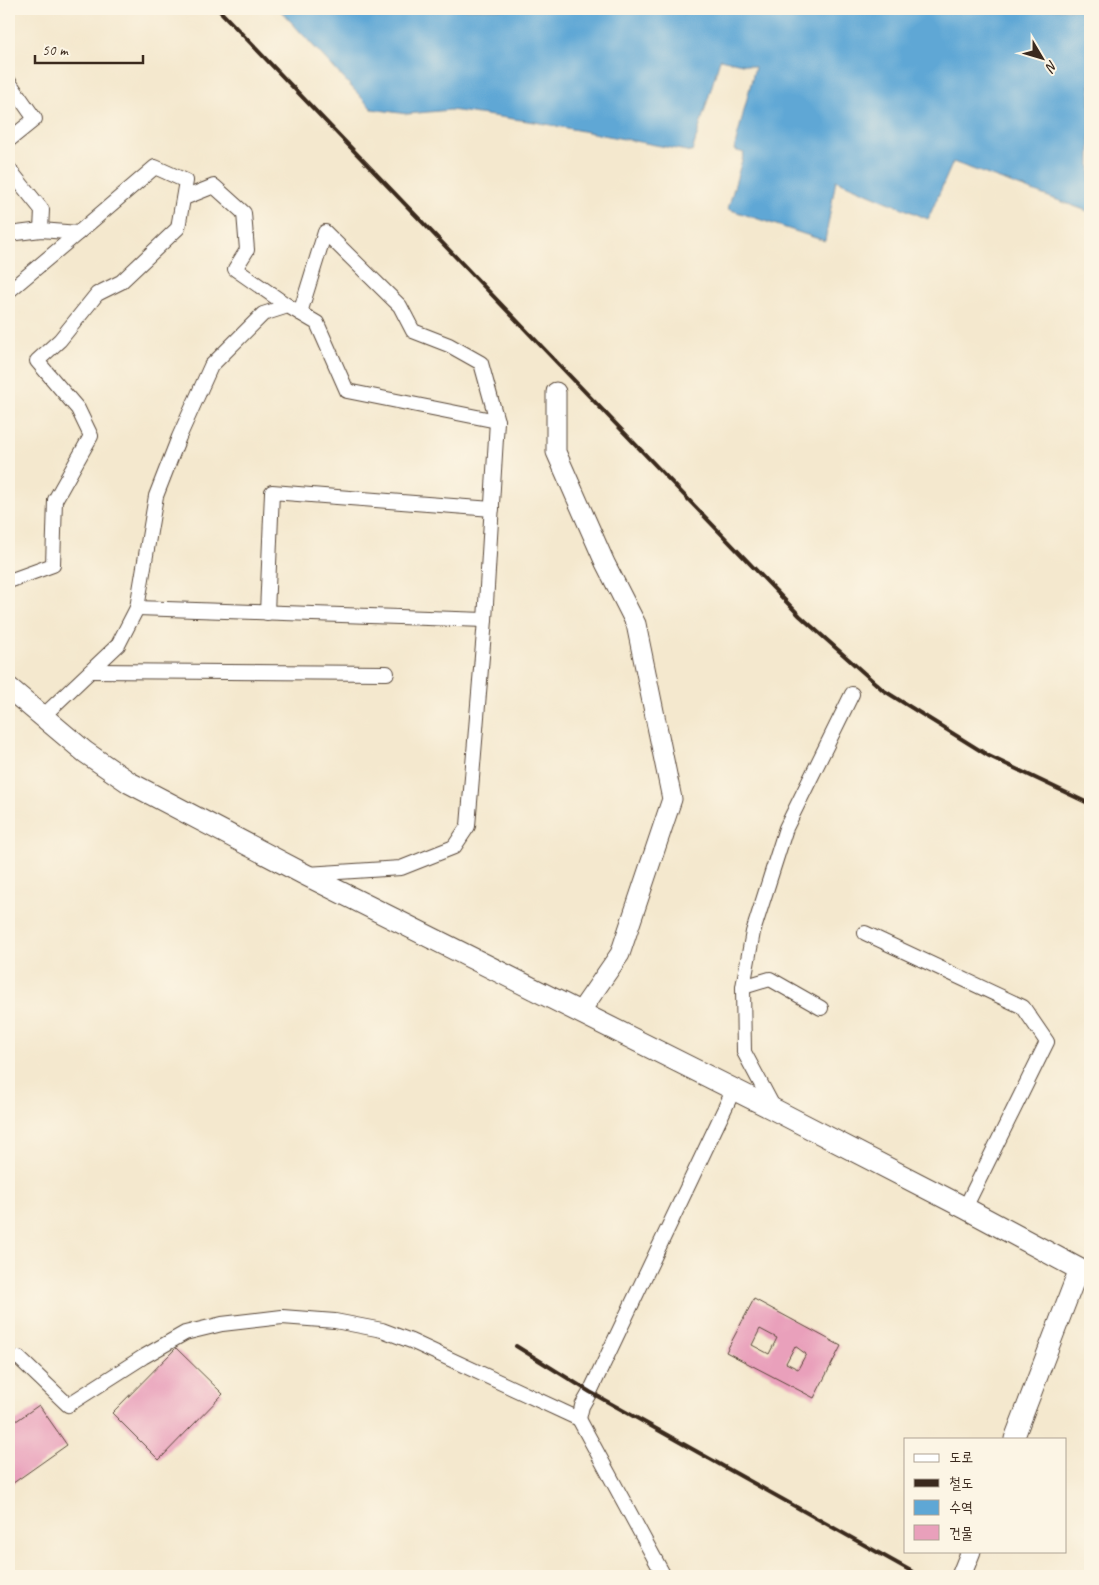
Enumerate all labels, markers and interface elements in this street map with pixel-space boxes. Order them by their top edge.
scale bar [35,32,142,64]
north arrow [1016,32,1066,82]
text: 50 m [42,41,69,60]
text: N [1041,57,1061,76]
legend [904,1438,1066,1552]
text: 도로 [949,1448,973,1467]
text: 철도 [949,1474,973,1493]
text: 수역 [949,1498,973,1517]
text: 건물 [949,1524,973,1543]

